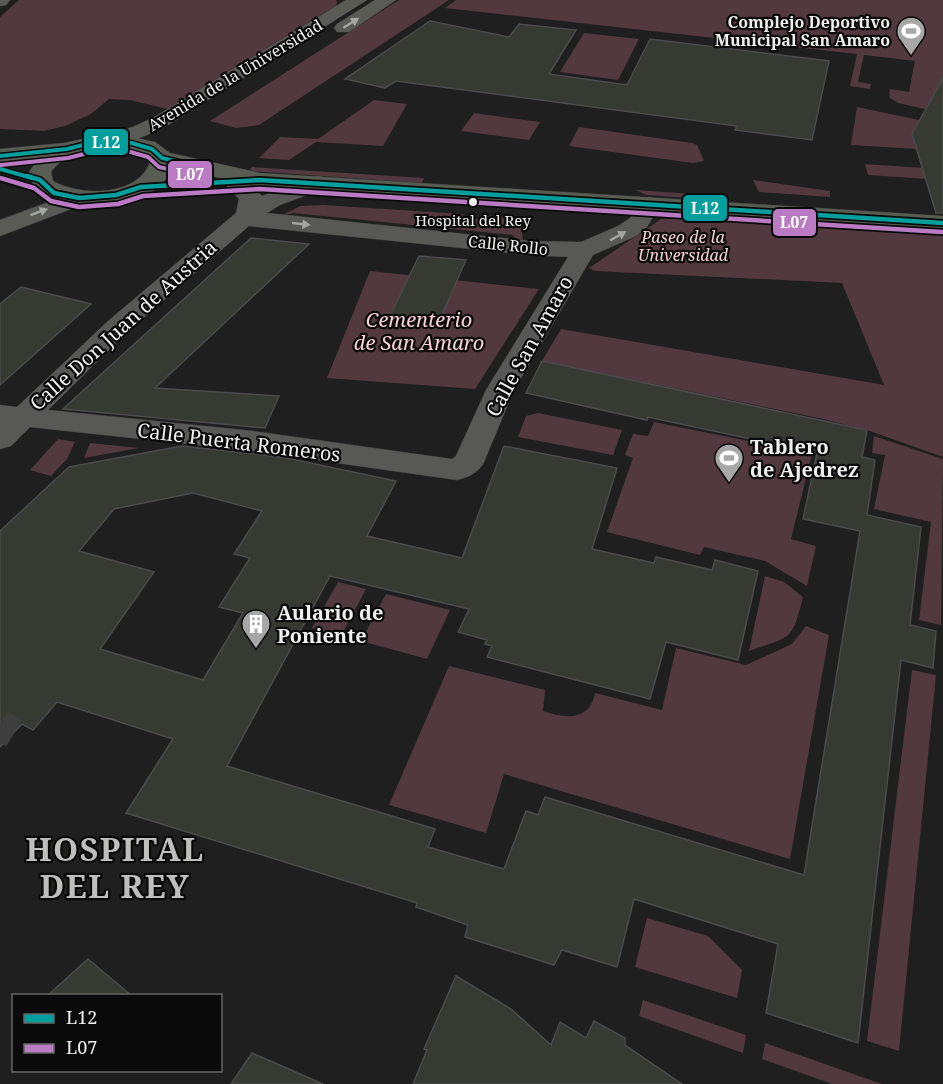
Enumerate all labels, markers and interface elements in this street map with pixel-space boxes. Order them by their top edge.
place label: Complejo Deportivo Municipal San Amaro [715,11,890,51]
street label: Avenida de la Universidad [143,14,327,136]
sports icon: Complejo Deportivo Municipal San Amaro [895,15,927,57]
one-way arrow [343,17,359,28]
line badge: L12 [83,128,129,156]
text: L12 [92,131,120,153]
line badge: L07 [167,160,213,189]
text: L07 [176,163,204,185]
line badge: L12 [682,194,728,222]
marker: Hospital del Rey [467,196,479,208]
text: L12 [691,197,719,219]
one-way arrow [30,207,48,217]
line badge: L07 [772,208,817,237]
place label: Hospital del Rey [415,210,531,230]
text: L07 [780,211,808,233]
one-way arrow [292,219,311,229]
park label: Paseo de la Universidad [638,226,729,266]
street label: Calle Rollo [467,230,549,260]
one-way arrow [610,231,627,241]
street label: Calle Don Juan de Austria [24,234,222,416]
street label: Calle San Amaro [479,271,579,421]
park label: Cementerio de San Amaro [354,306,484,356]
street label: Calle Puerta Romeros [136,416,342,468]
place label: Tablero de Ajedrez [750,433,858,483]
sports icon: Tablero de Ajedrez [713,442,745,484]
place label: Aulario de Poniente [277,599,383,649]
building icon: Aulario de Poniente [240,608,272,650]
district label: HOSPITAL DEL REY [25,827,205,907]
legend [12,994,222,1072]
text: L12 [66,1005,97,1029]
text: L07 [66,1035,97,1059]

